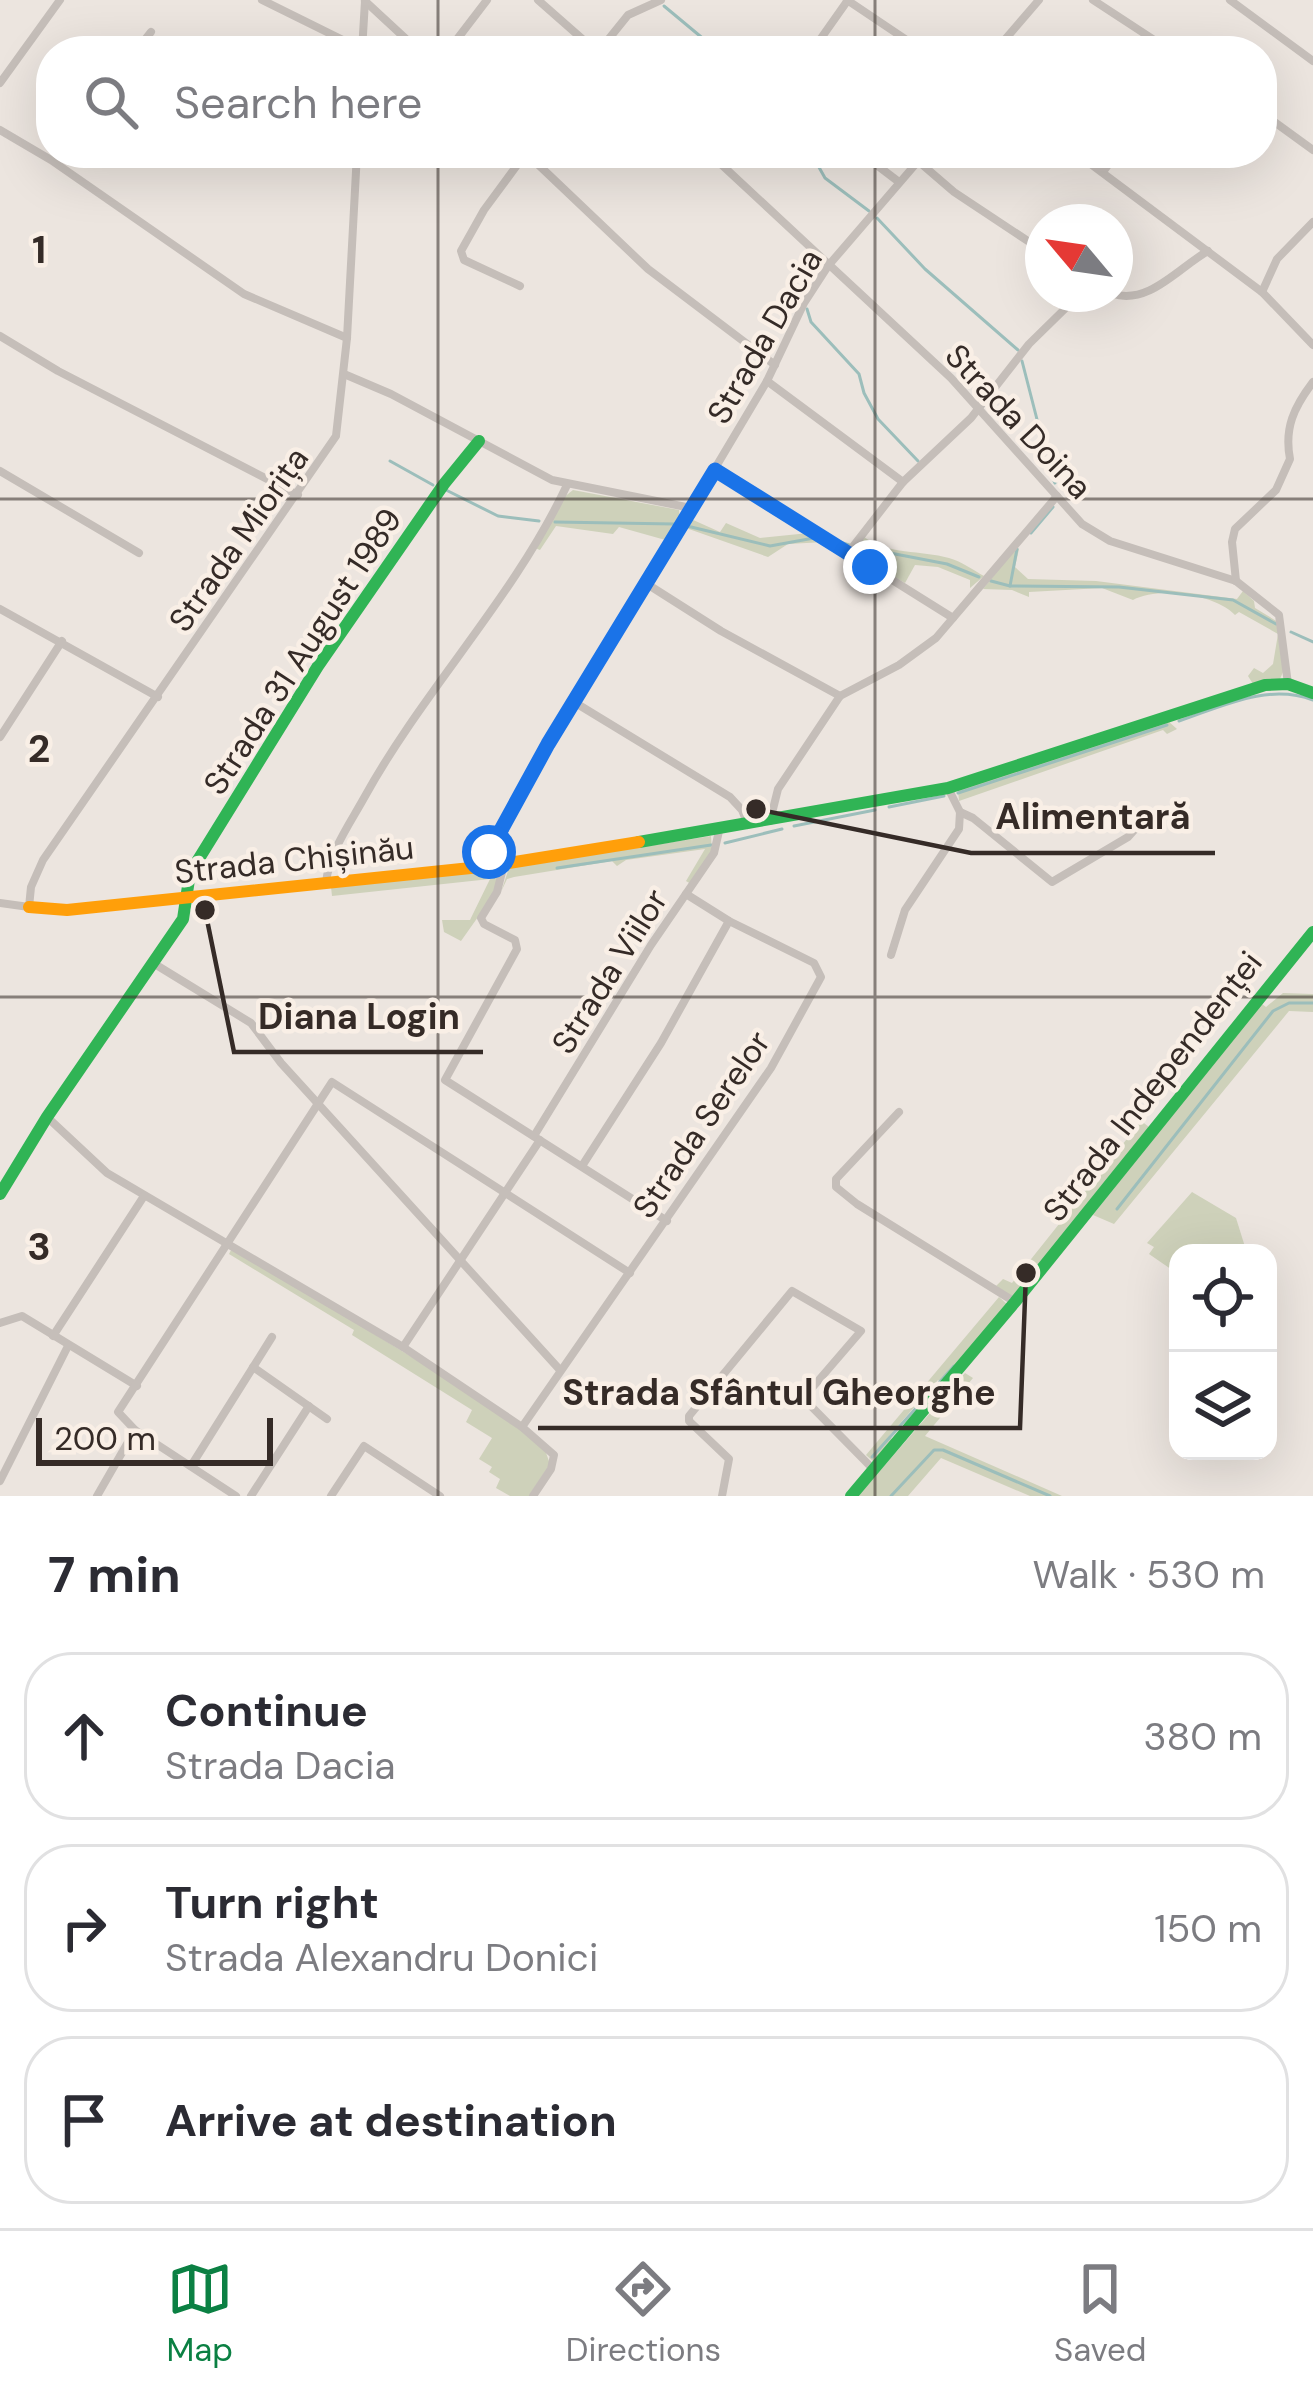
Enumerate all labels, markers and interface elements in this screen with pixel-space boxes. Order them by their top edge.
search box [36,36,1277,168]
icon: search [78,69,144,135]
text: Search here [174,73,422,132]
north arrow [1025,204,1133,312]
text: 1 [32,224,46,275]
street label: Strada Dacia [697,241,832,431]
street label: Strada Doina [936,335,1101,508]
street label: Strada Miorița [159,439,318,640]
street label: Strada 31 August 1989 [194,500,411,803]
route end [843,540,897,594]
text: 2 [28,723,50,774]
callout: Alimentară [971,781,1215,853]
text: Alimentară [995,793,1191,840]
route start [462,825,516,879]
street label: Strada Chișinău [172,826,416,893]
street label: Strada Viilor [542,881,677,1062]
street label: Strada Independenței [1033,942,1271,1230]
callout: Diana Login [234,980,483,1052]
text: Diana Login [258,993,460,1040]
street label: Strada Serelor [623,1022,780,1226]
text: 3 [27,1221,51,1272]
map controls [1169,1244,1277,1460]
button: locate [1169,1244,1277,1352]
button: layers [1169,1352,1277,1460]
callout: Strada Sfântul Gheorghe [538,1356,1020,1428]
text: Strada Sfântul Gheorghe [562,1369,996,1416]
scale bar [36,1412,273,1465]
text: 200 m [54,1417,156,1460]
text: 7 min [48,1541,181,1608]
text: Walk · 530 m [1032,1549,1265,1600]
text: Continue [165,1681,368,1740]
icon: ahead [51,1703,117,1769]
text: 380 m [1143,1711,1262,1762]
text: Strada Dacia [165,1740,396,1791]
text: Turn right [165,1873,379,1932]
icon: right [51,1895,117,1961]
text: 150 m [1154,1903,1262,1954]
text: Strada Alexandru Donici [165,1932,598,1983]
icon: arrive [51,2087,117,2153]
text: Arrive at destination [165,2091,617,2150]
tab: Map [166,2256,233,2371]
tab: Directions [566,2256,721,2371]
tab: Saved [1054,2256,1147,2371]

